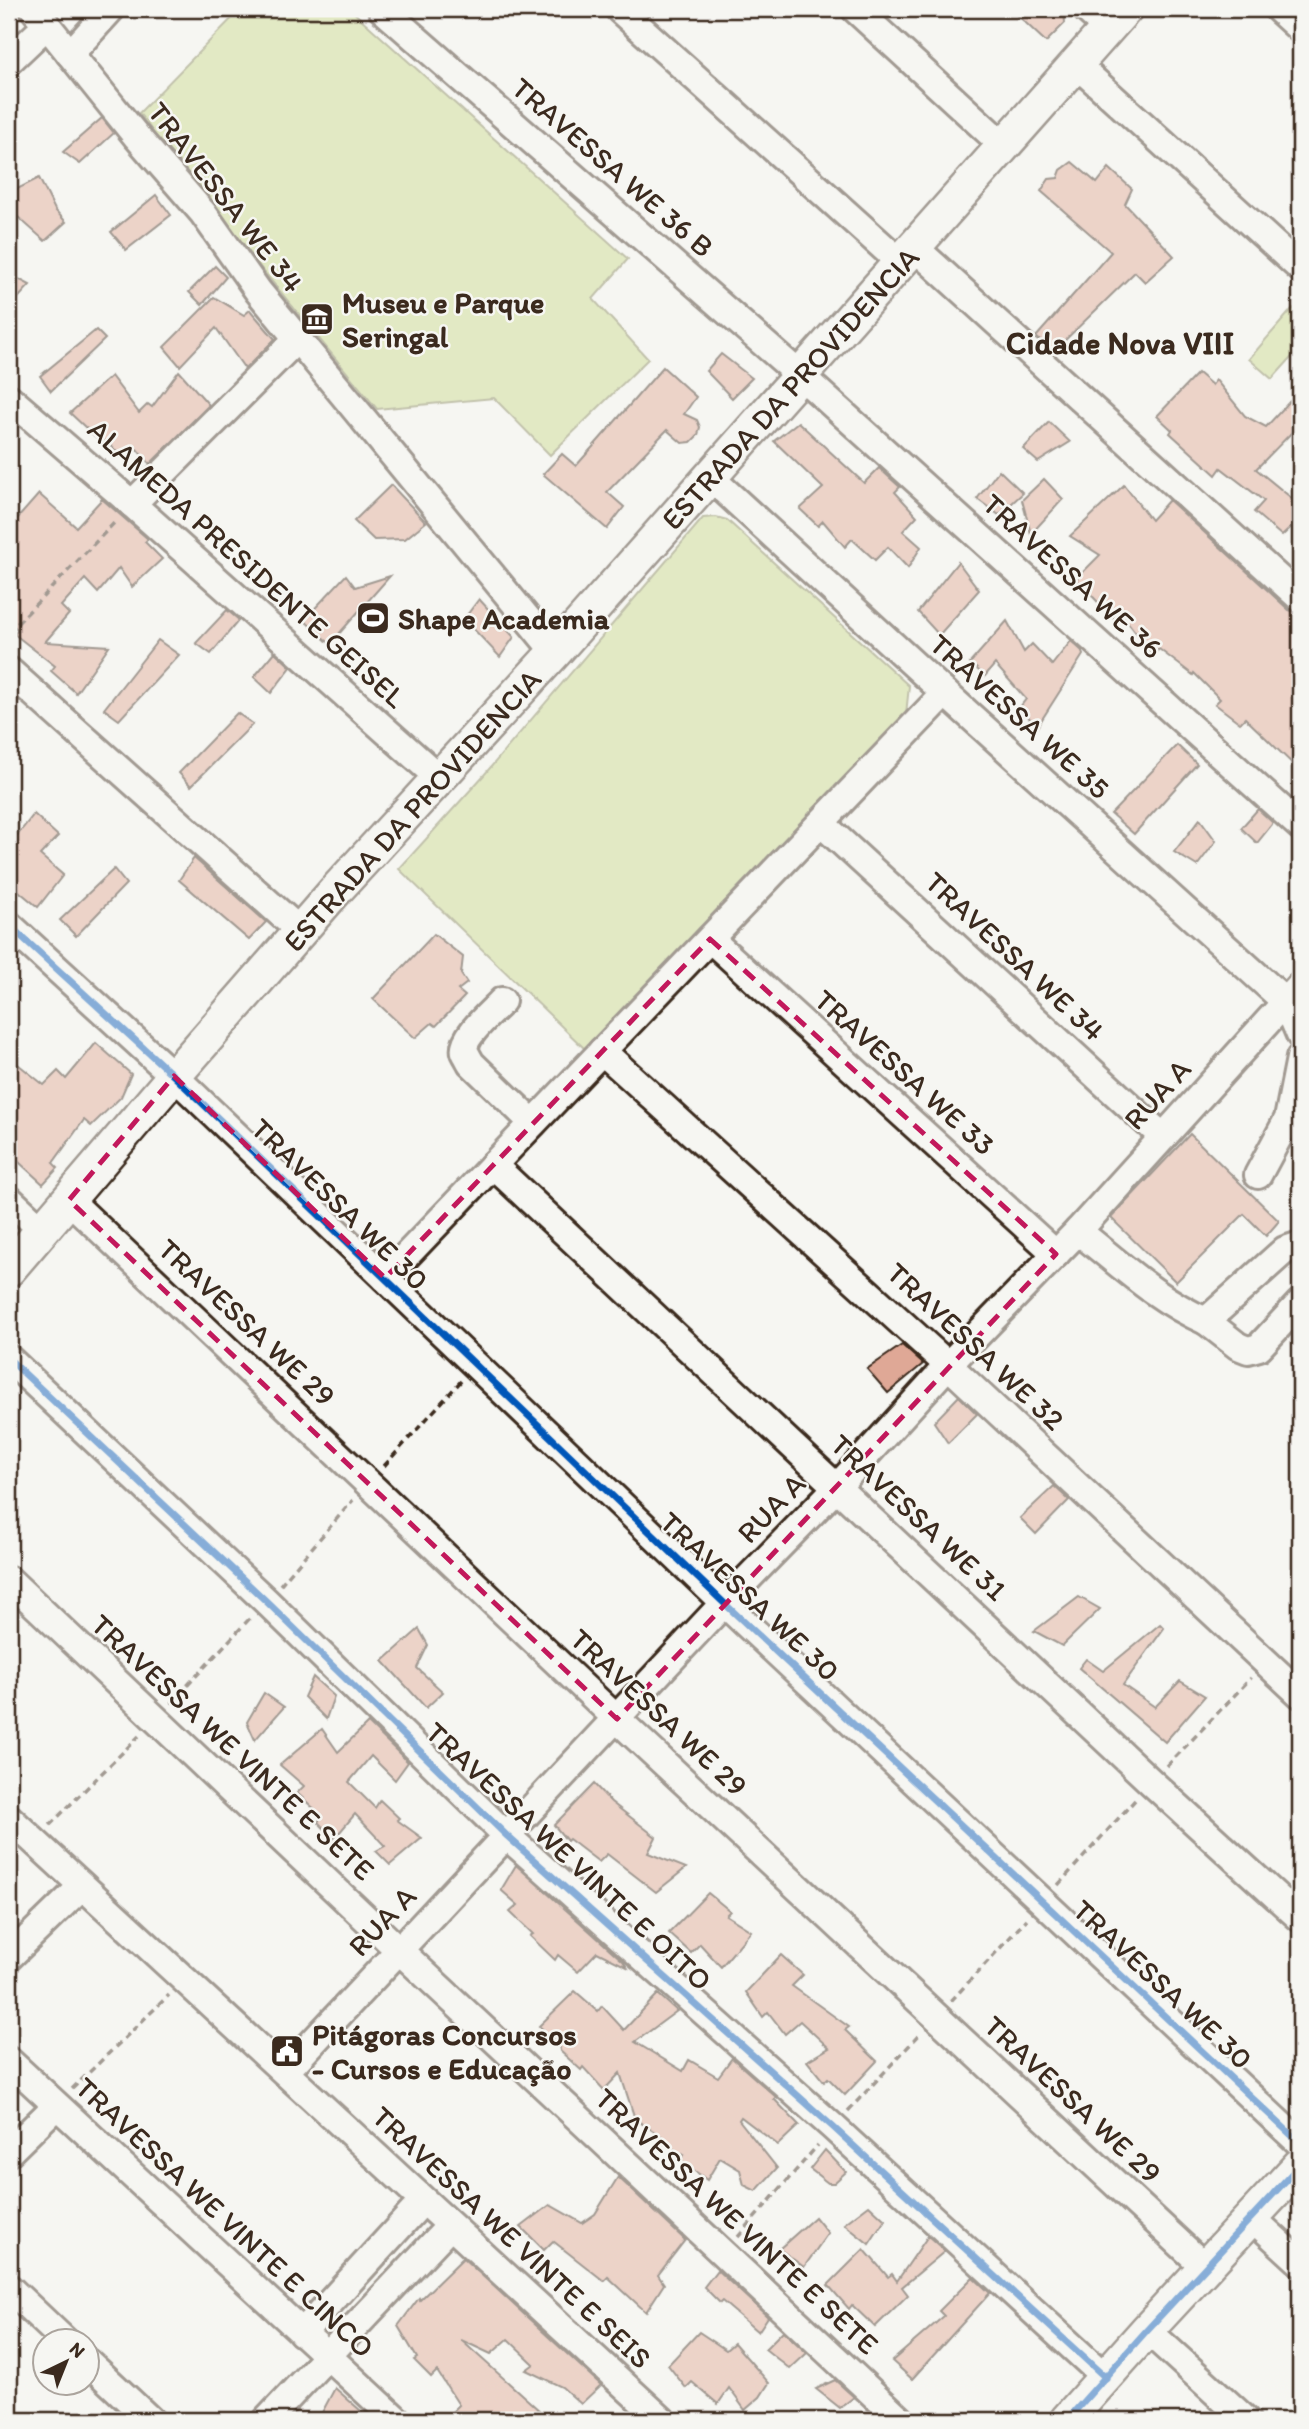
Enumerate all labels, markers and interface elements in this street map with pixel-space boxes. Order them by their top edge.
street label: TRAVESSA WE 36 B [504,69,722,265]
street label: TRAVESSA WE 34 [140,94,312,300]
street label: ESTRADA DA PROVIDENCIA [653,239,927,537]
place label: Museu e Parque Seringal [342,284,544,355]
museum icon: Museu e Parque Seringal [298,300,336,338]
district label: Cidade Nova VIII [1006,324,1234,362]
street label: ALAMEDA PRESIDENTE GEISEL [80,410,414,716]
street label: TRAVESSA WE 36 [975,485,1171,667]
sports icon: Shape Academia [354,599,392,637]
place label: Shape Academia [398,600,610,637]
street label: TRAVESSA WE 35 [922,625,1118,807]
street label: ESTRADA DA PROVIDENCIA [275,661,549,959]
street label: TRAVESSA WE 34 [918,863,1112,1049]
street label: TRAVESSA WE 33 [807,981,1003,1163]
street label: RUA A [1115,1051,1199,1137]
street label: TRAVESSA WE 30 [244,1110,436,1298]
street label: TRAVESSA WE 29 [151,1230,343,1414]
street label: TRAVESSA WE 32 [879,1254,1073,1438]
street label: TRAVESSA WE 31 [823,1426,1015,1608]
street label: RUA A [729,1465,813,1551]
street label: TRAVESSA WE 30 [652,1503,848,1689]
street label: TRAVESSA WE VINTE E SETE [84,1606,382,1888]
street label: TRAVESSA WE 29 [563,1620,755,1804]
street label: TRAVESSA WE VINTE E OITO [418,1714,720,1998]
street label: RUA A [340,1878,424,1964]
street label: TRAVESSA WE 30 [1065,1891,1261,2077]
street label: TRAVESSA WE 29 [977,2007,1169,2191]
place label: Pitágoras Concursos - Cursos e Educação [312,2016,577,2087]
public building icon: Pitágoras Concursos - Cursos e Educação [268,2032,306,2070]
street label: TRAVESSA WE VINTE E CINCO [66,2067,384,2367]
street label: TRAVESSA WE VINTE E SETE [588,2080,886,2362]
street label: TRAVESSA WE VINTE E SEIS [365,2098,659,2376]
north arrow [32,2328,102,2398]

